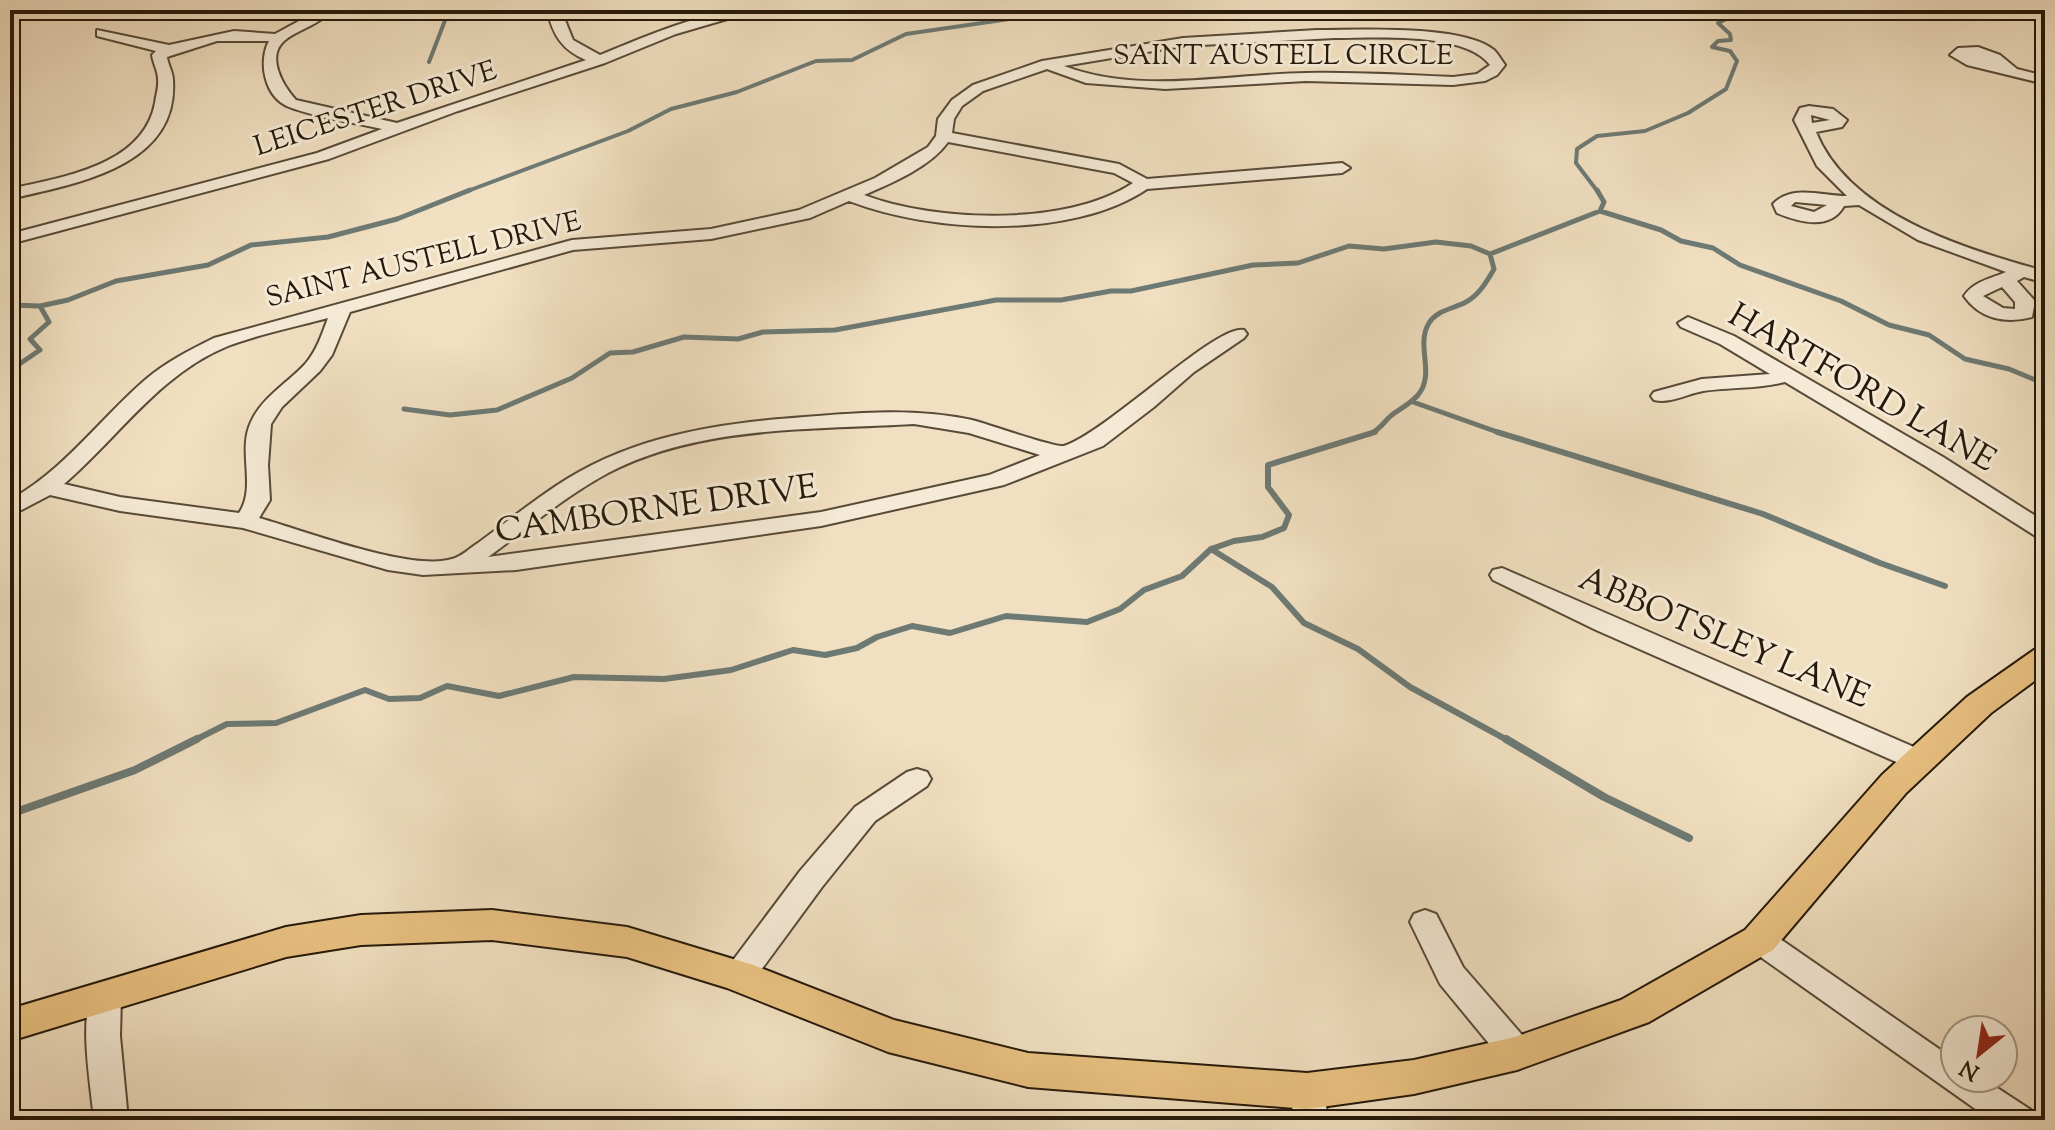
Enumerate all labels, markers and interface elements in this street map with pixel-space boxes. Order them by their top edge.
street label: SAINT AUSTELL CIRCLE [1113,37,1453,77]
street label: LEICESTER DRIVE [250,52,502,168]
street label: SAINT AUSTELL DRIVE [262,202,586,319]
street label: HARTFORD LANE [1718,292,2004,486]
street label: CAMBORNE DRIVE [492,464,821,557]
street label: ABBOTSLEY LANE [1571,556,1877,723]
north arrow [1939,1014,2019,1094]
text: N [1955,1050,1986,1087]

